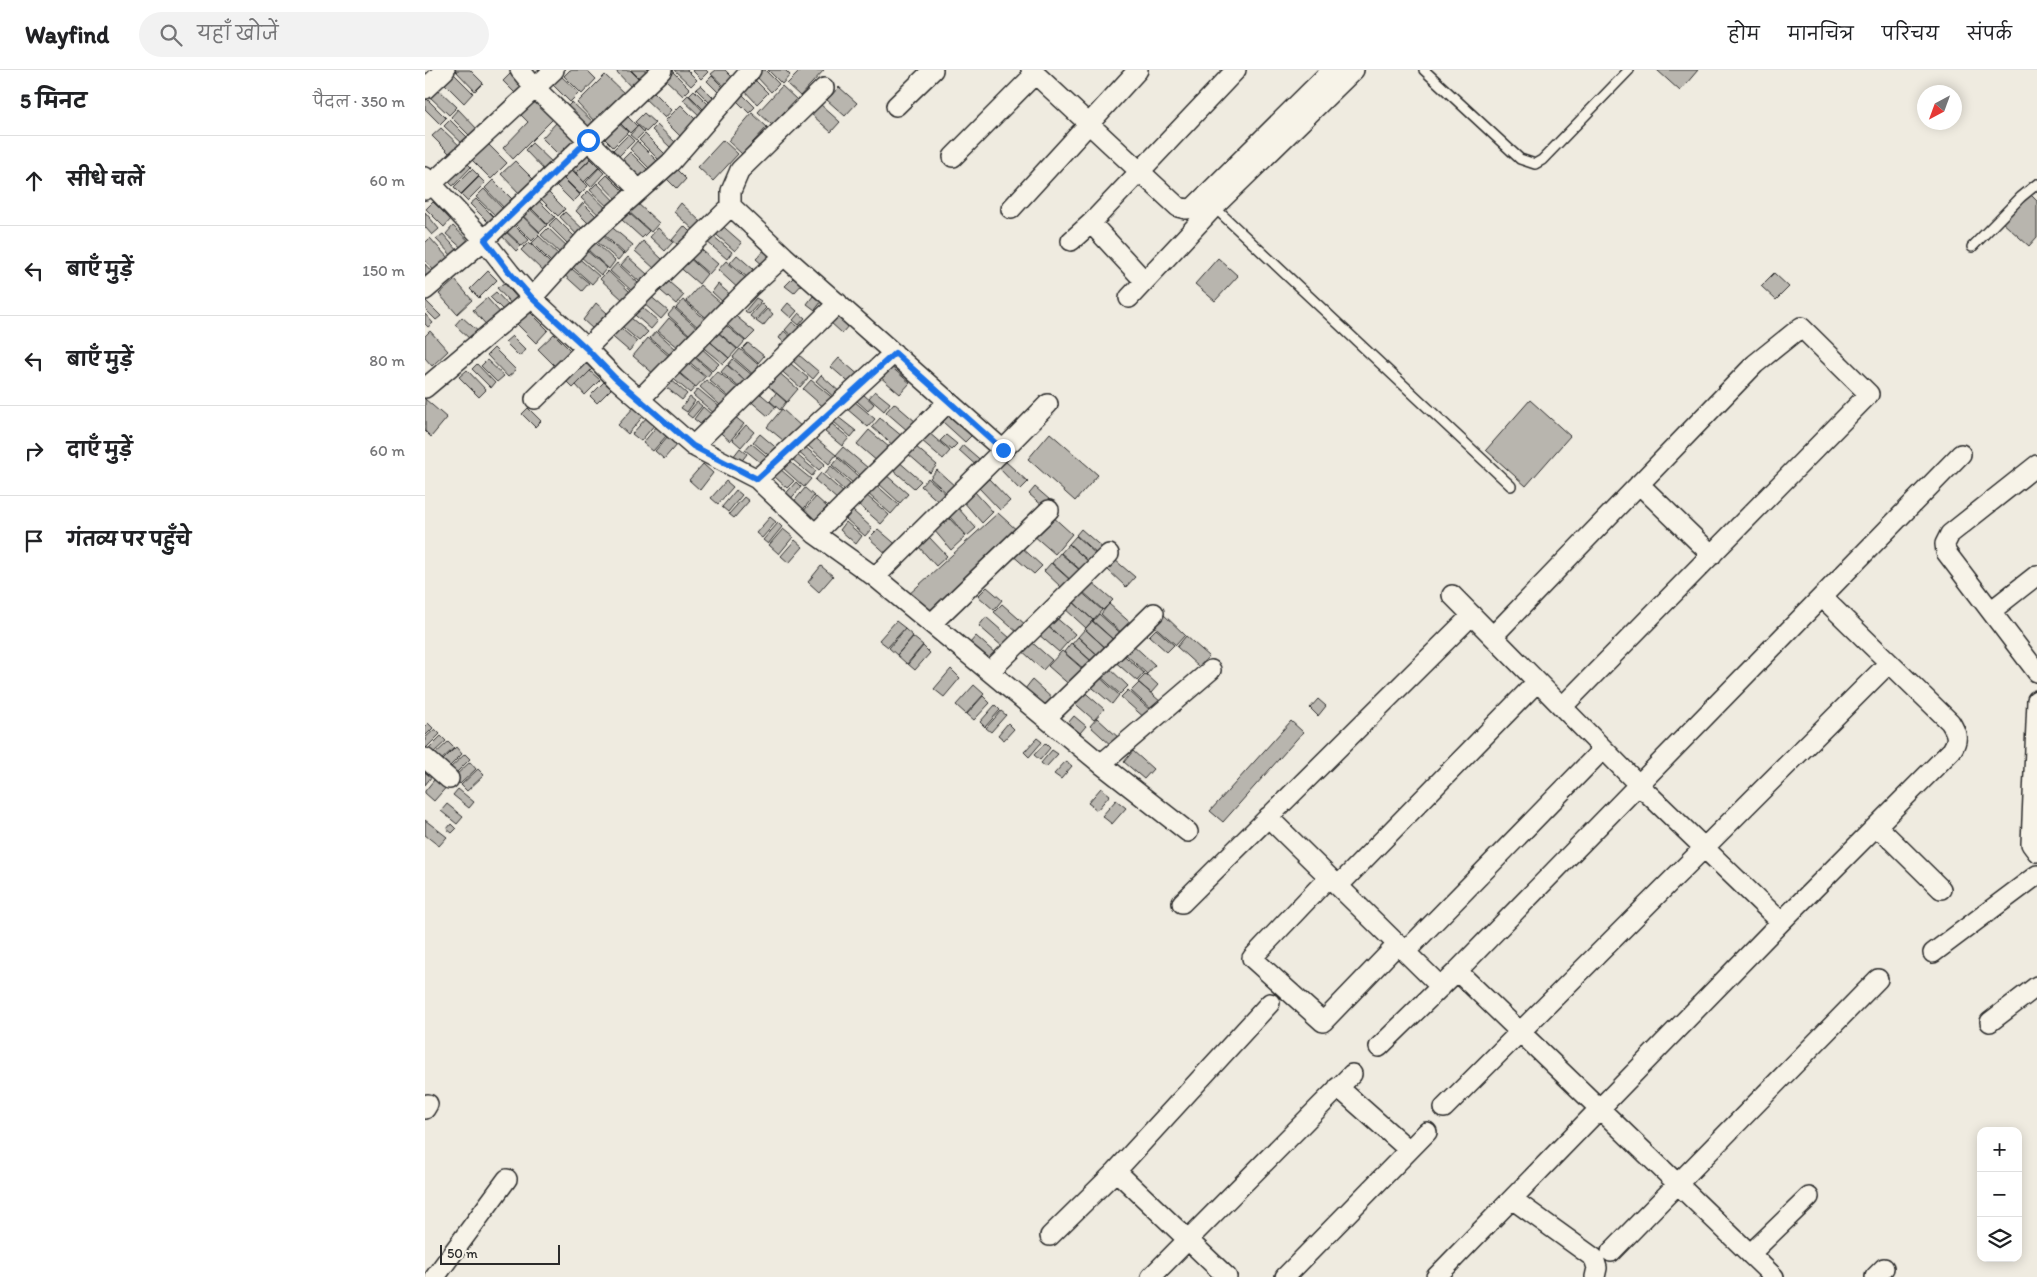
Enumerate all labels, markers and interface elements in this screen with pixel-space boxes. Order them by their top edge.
search box [139,12,489,57]
text: Wayfind [25,20,109,49]
icon: search [157,21,185,49]
text: यहाँ खोजें [197,22,278,45]
text: होम [1728,23,1760,45]
text: मानचित्र [1788,23,1854,45]
text: परिचय [1882,23,1939,45]
text: संपर्क [1967,23,2012,45]
north arrow [1917,85,1962,130]
text: 5 मिनट [20,88,87,113]
text: पैदल · 350 m [313,92,405,111]
route start [577,129,600,152]
icon: ahead [20,167,48,195]
text: सीधे चलें [67,168,144,191]
text: 60 m [370,171,405,190]
icon: left [20,257,48,285]
text: बाएँ मुड़ें [67,258,133,281]
text: 150 m [362,261,405,280]
icon: left [20,347,48,375]
text: बाएँ मुड़ें [67,348,133,371]
text: 80 m [369,351,405,370]
icon: right [20,437,48,465]
text: दाएँ मुड़ें [67,438,133,461]
route end [992,439,1015,462]
text: 60 m [370,441,405,460]
icon: arrive [20,527,48,555]
text: गंतव्य पर पहुँचे [67,528,191,551]
map controls [1977,1127,2022,1262]
button: + [1977,1127,2022,1172]
button: − [1977,1172,2022,1217]
button: layers [1977,1217,2022,1262]
scale bar [440,1242,560,1265]
text: 50 m [447,1245,478,1262]

